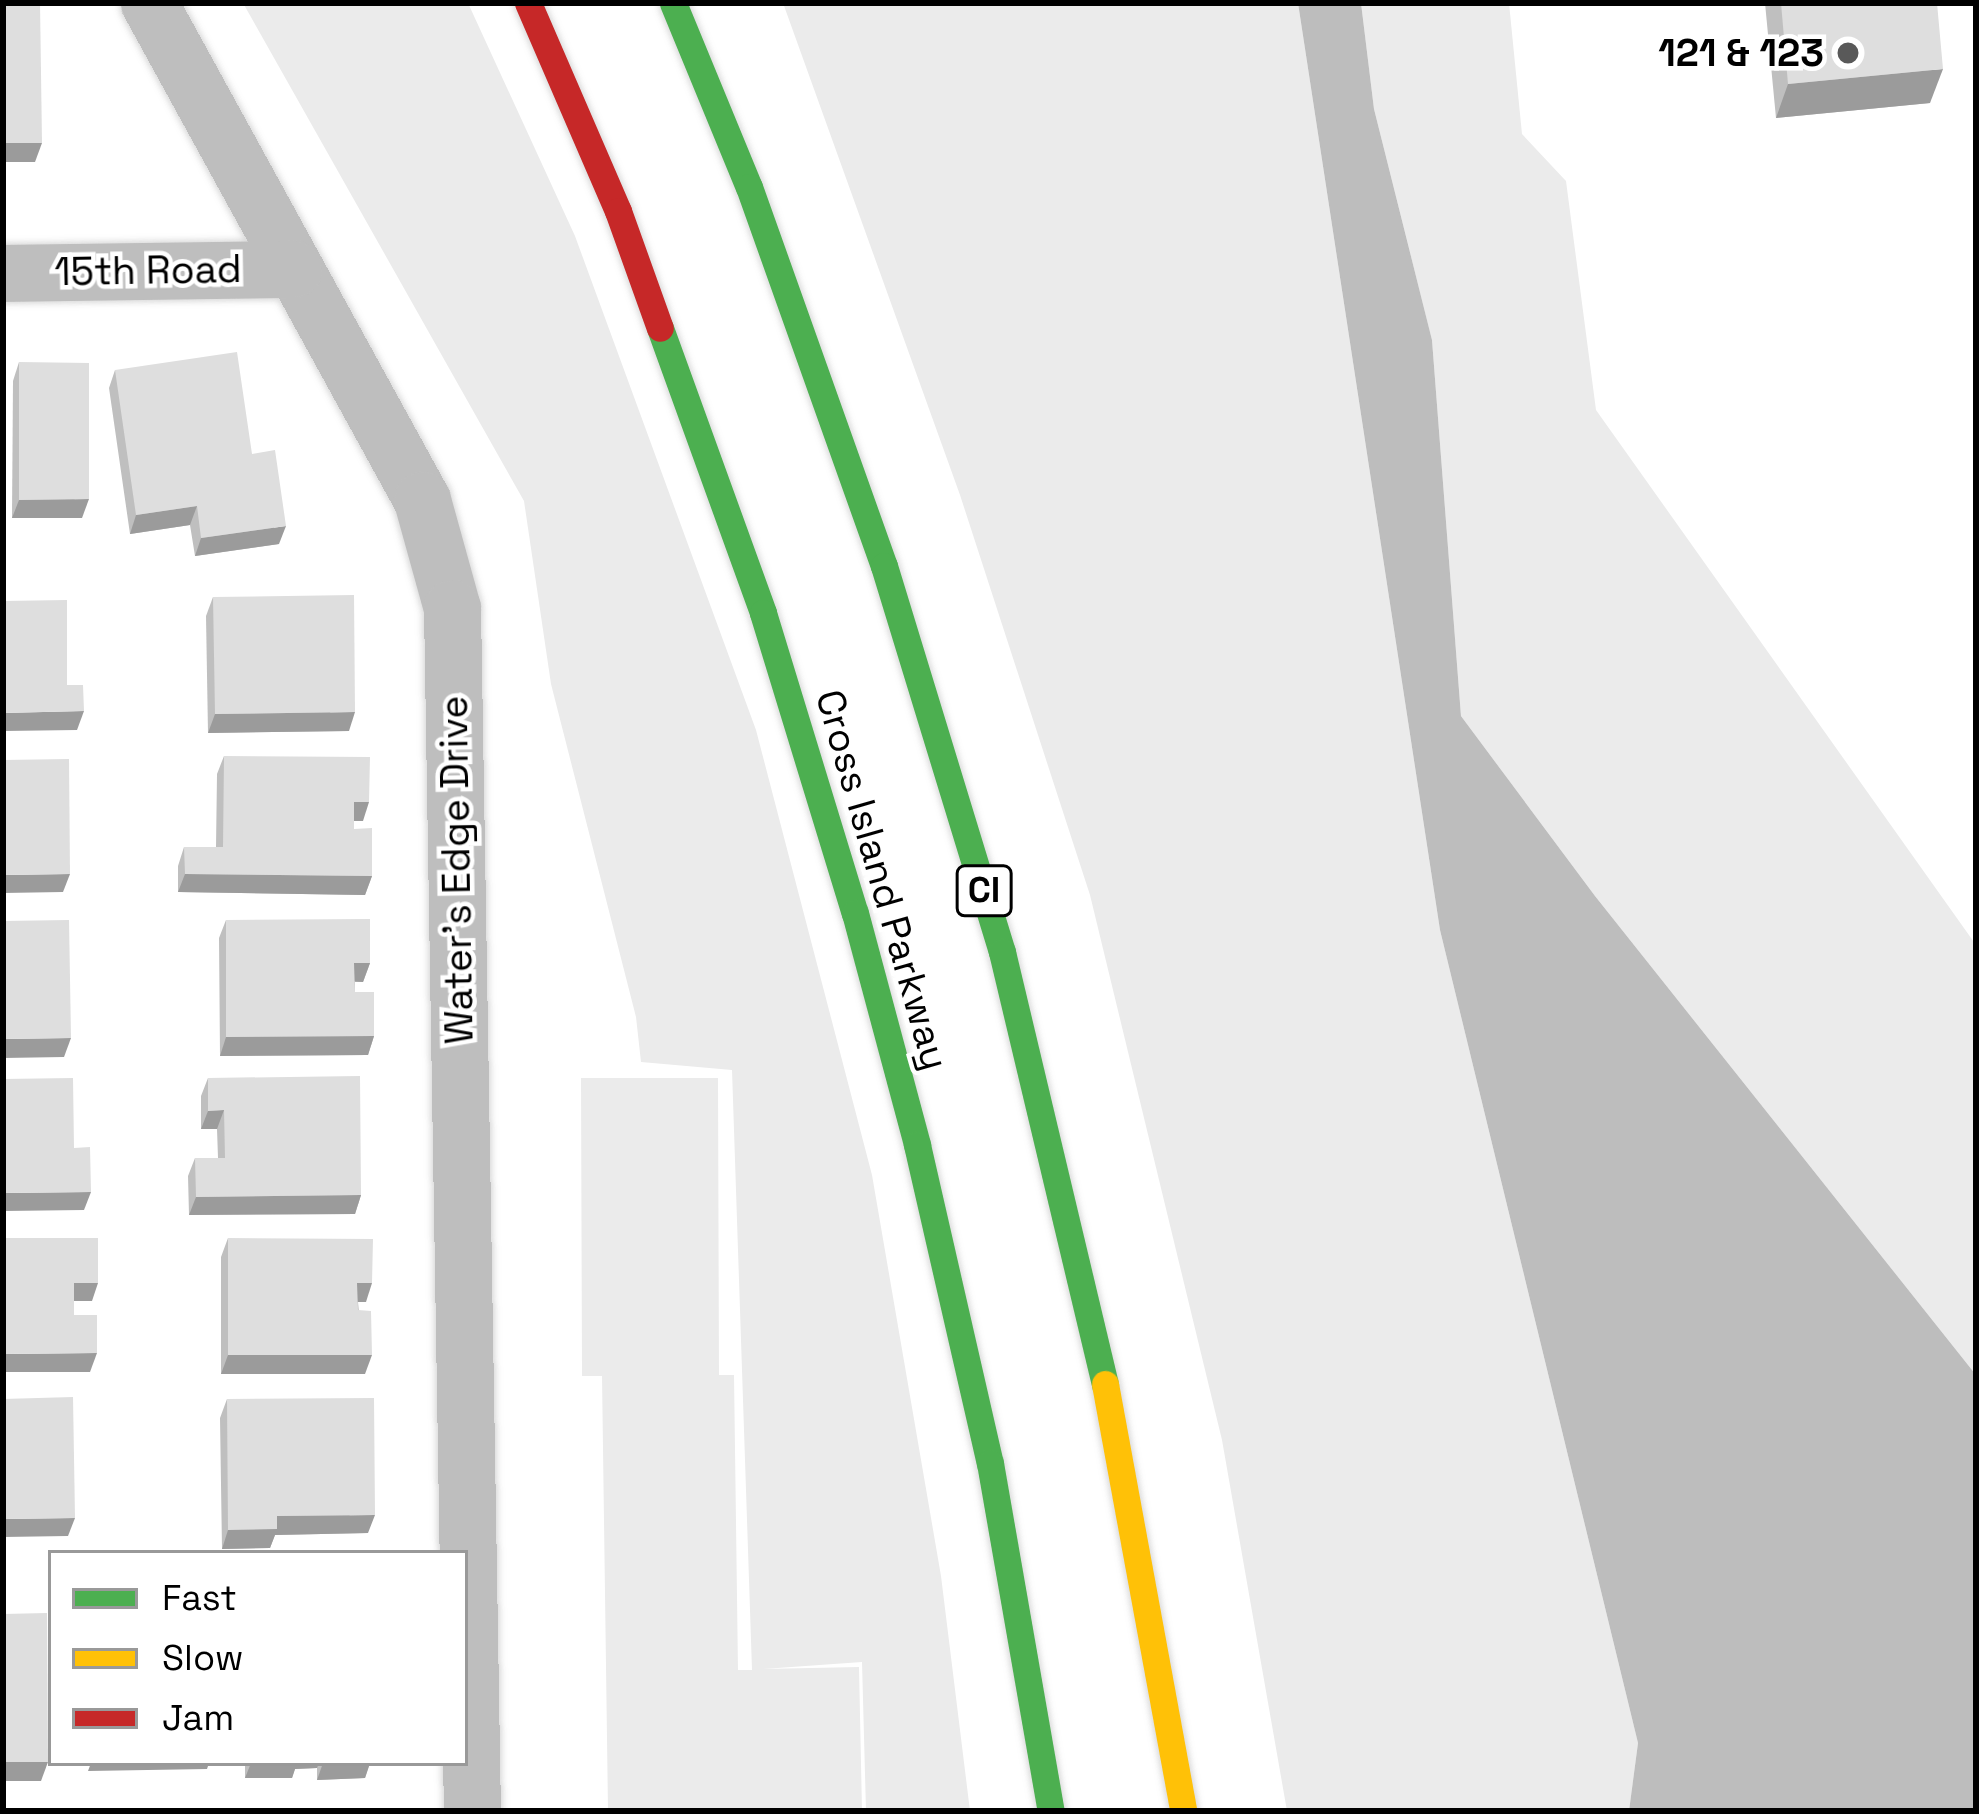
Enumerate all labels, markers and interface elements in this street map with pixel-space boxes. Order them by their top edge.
place label: 121 & 123 [1658,30,1824,76]
marker: 121 & 123 [1835,40,1861,66]
street label: 15th Road [54,246,242,296]
street label: Cross Island Parkway [805,685,959,1075]
street label: Water's Edge Drive [431,695,483,1045]
road number: CI [954,861,1014,921]
legend [48,1550,468,1766]
text: Fast [162,1575,237,1621]
text: Slow [162,1635,244,1681]
text: Jam [162,1695,234,1741]

